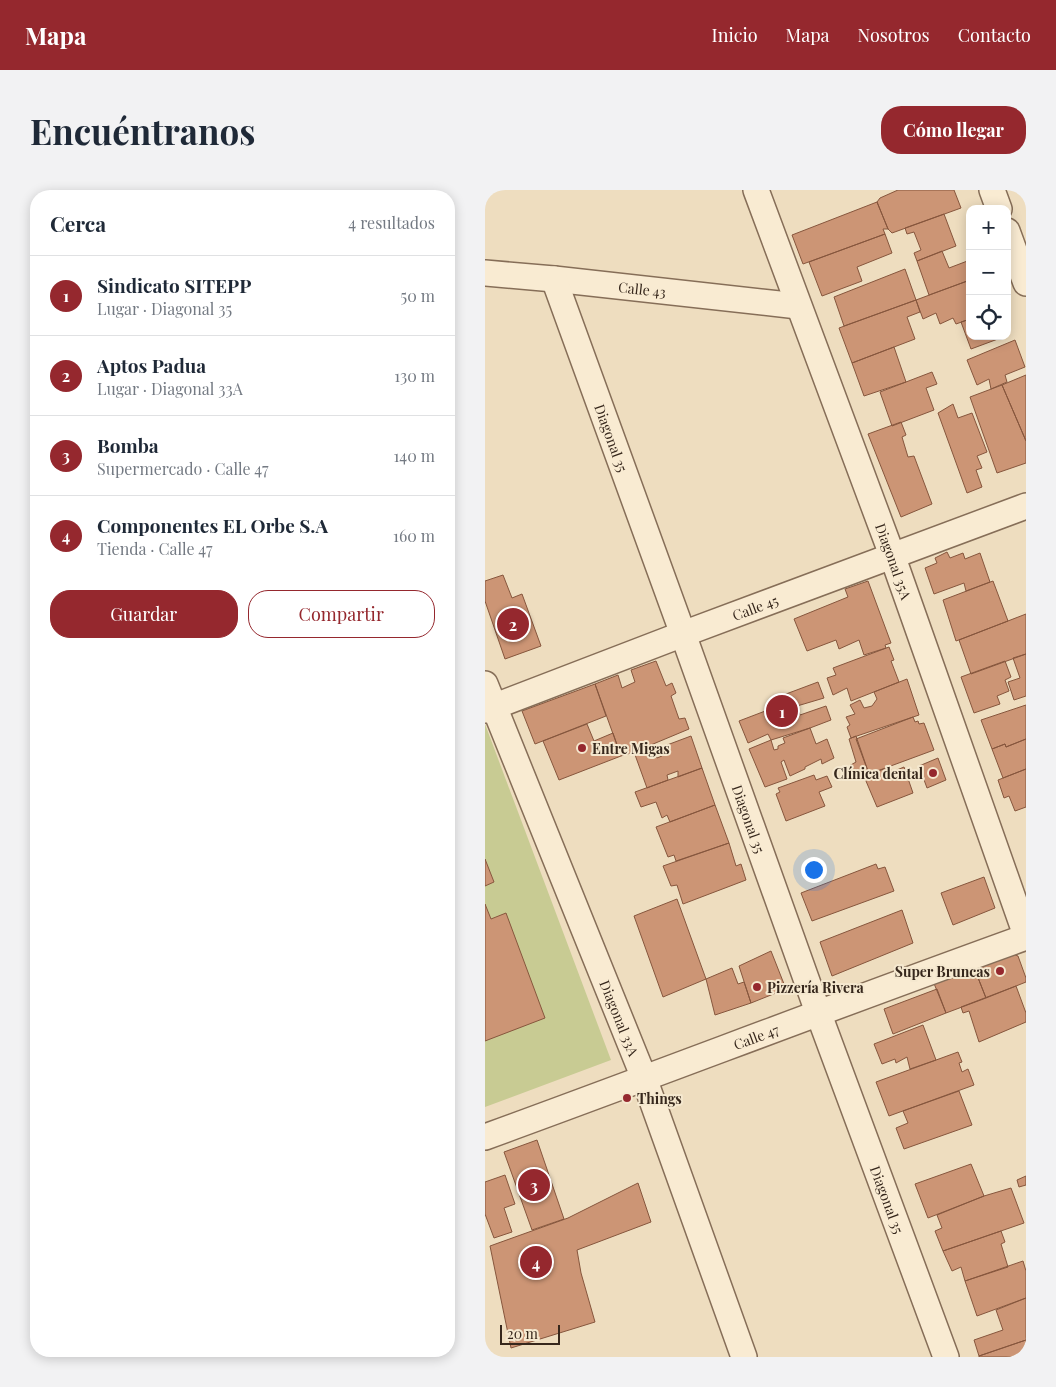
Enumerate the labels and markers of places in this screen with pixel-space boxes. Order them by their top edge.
pin: 2 [497,605,529,643]
pin: 1 [766,692,798,730]
place label: Entre Migas [592,739,670,758]
marker: Entre Migas [576,742,588,754]
place label: Clínica dental [833,764,924,783]
marker: Clínica dental [927,767,939,779]
place label: Super Bruncas [895,962,990,981]
marker: Super Bruncas [994,965,1006,977]
place label: Pizzería Rivera [767,978,864,997]
marker: Pizzería Rivera [751,981,763,993]
place label: Things [637,1089,682,1108]
marker: Things [621,1092,633,1104]
pin: 3 [518,1166,550,1204]
pin: 4 [520,1243,552,1281]

